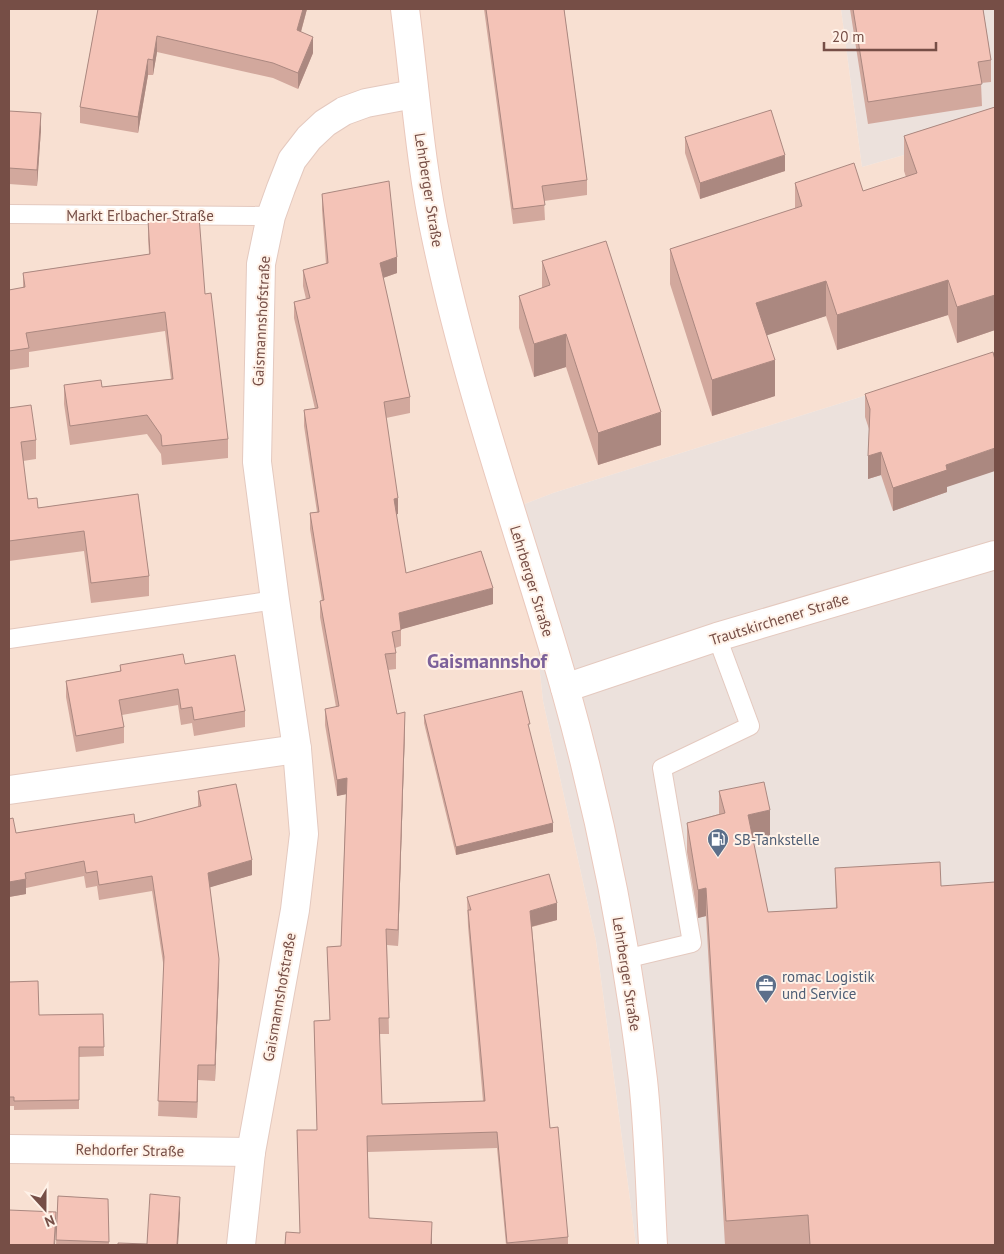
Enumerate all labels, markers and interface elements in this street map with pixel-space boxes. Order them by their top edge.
scale bar [824,20,936,52]
text: 20 m [832,27,865,46]
street label: Lehrberger Straße [411,131,447,249]
street label: Markt Erlbacher Straße [66,206,214,225]
street label: Gaismannshofstraße [248,255,274,387]
street label: Lehrberger Straße [506,523,558,639]
street label: Trautskirchener Straße [707,589,851,649]
district label: Gaismannshof [427,648,549,674]
fuel station icon: SB-Tankstelle [706,827,730,858]
place label: SB-Tankstelle [734,830,820,849]
street label: Lehrberger Straße [609,915,645,1033]
street label: Gaismannshofstraße [258,931,300,1063]
place label: romac Logistik und Service [782,967,876,1003]
office icon: romac Logistik und Service [754,973,778,1004]
street label: Rehdorfer Straße [75,1140,185,1160]
north arrow [20,1184,70,1234]
text: N [42,1211,57,1231]

